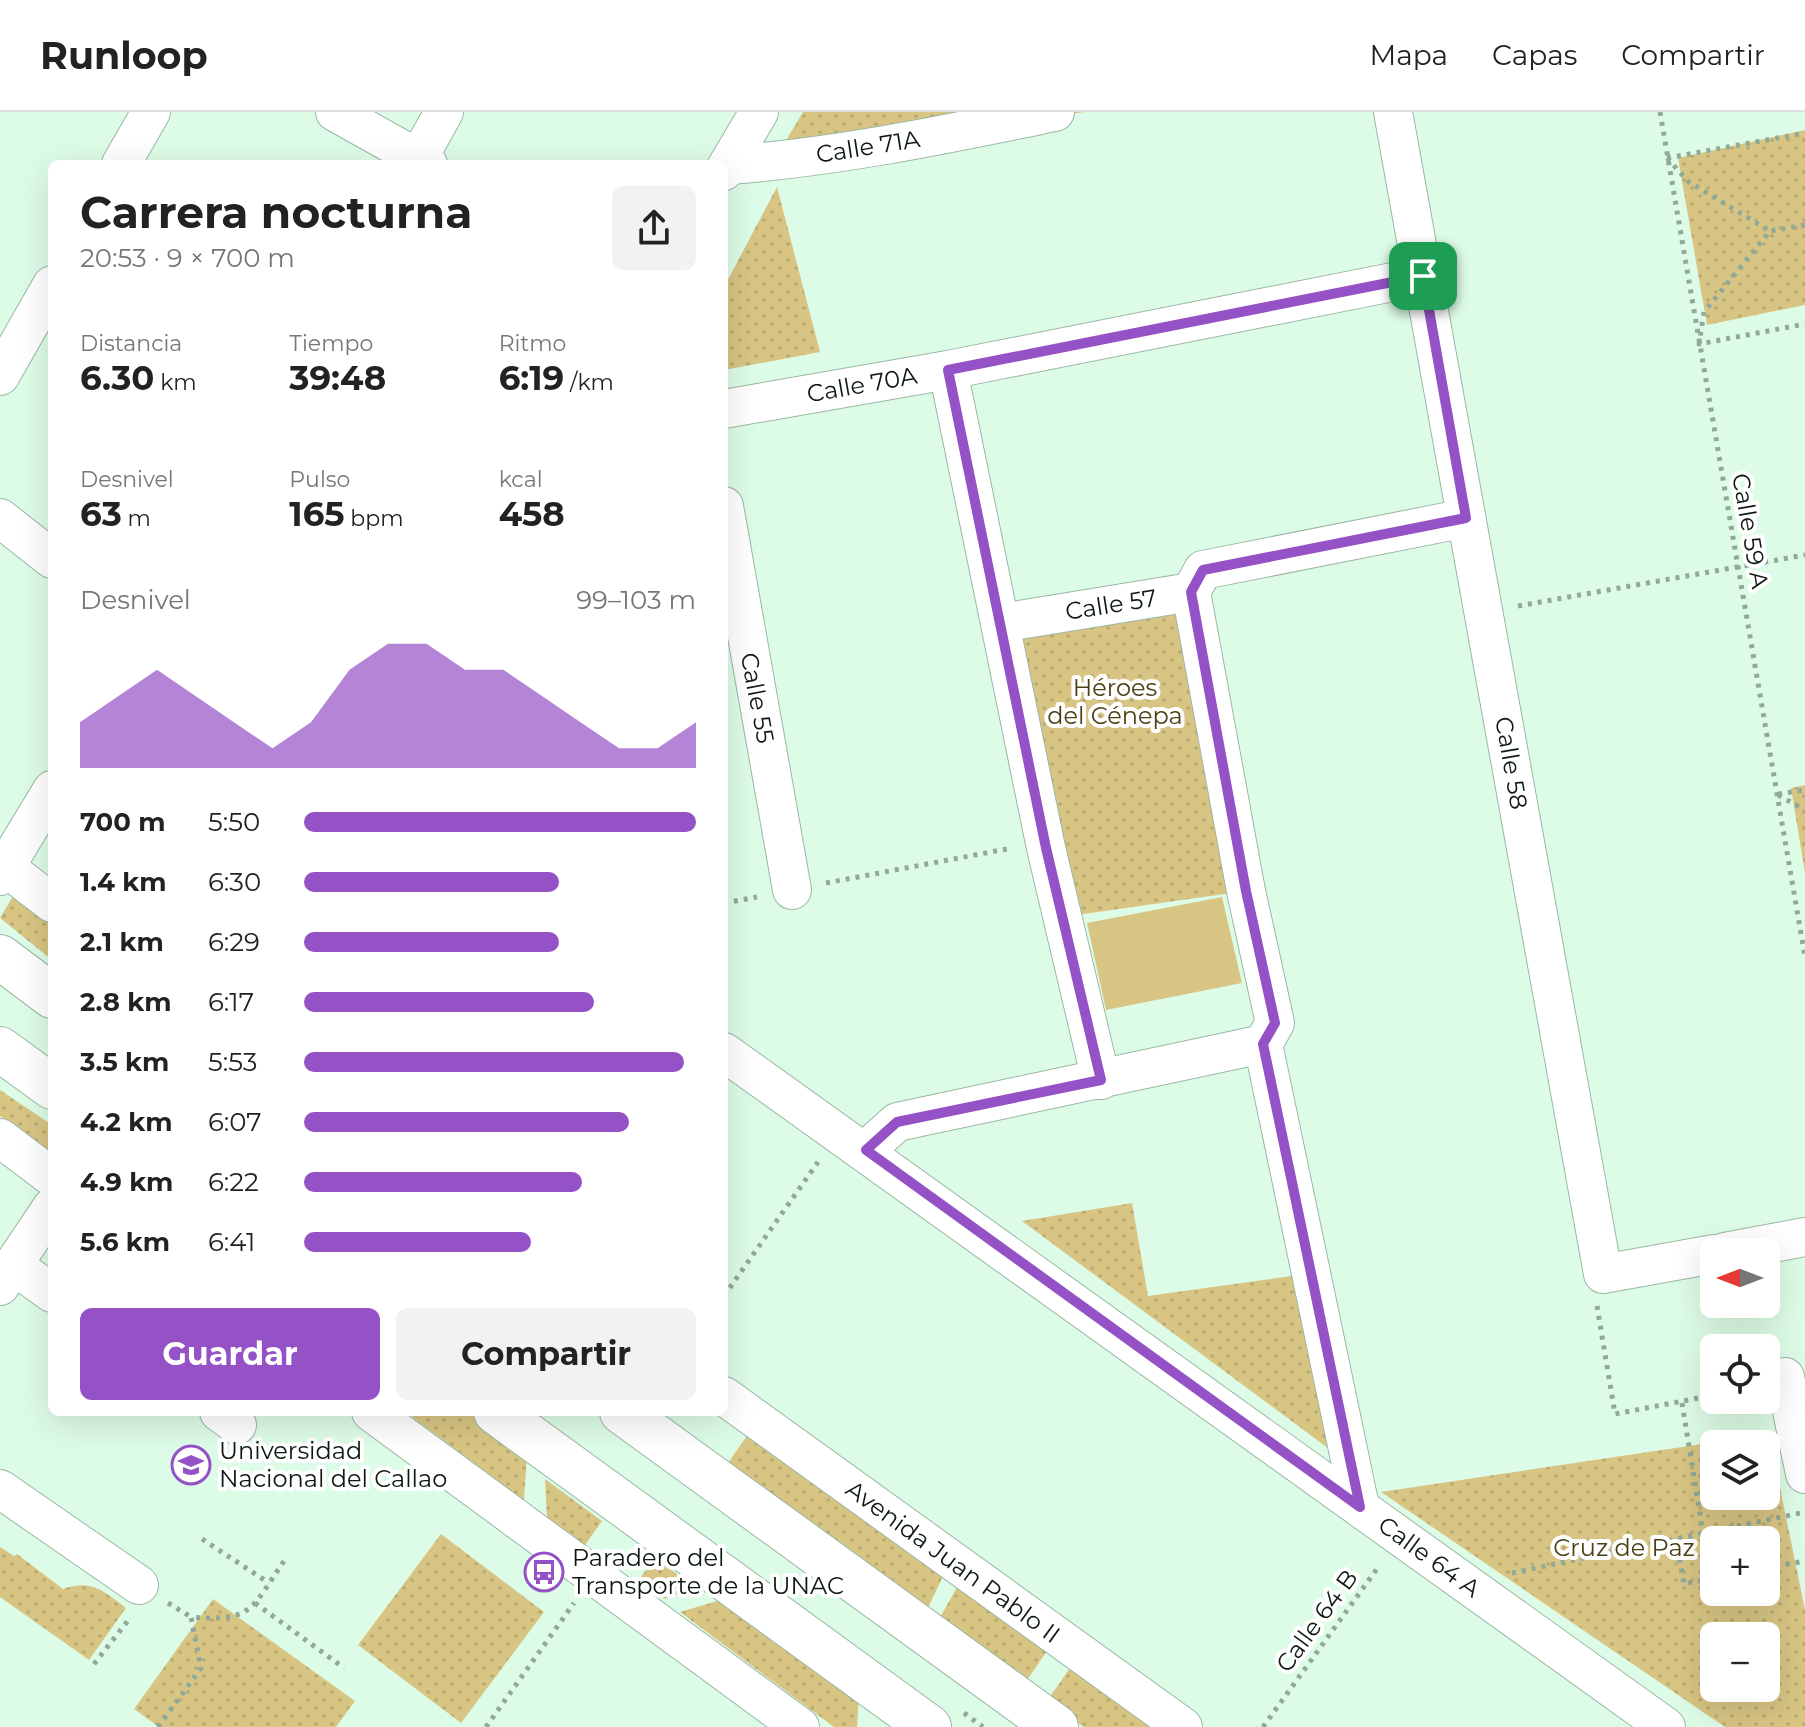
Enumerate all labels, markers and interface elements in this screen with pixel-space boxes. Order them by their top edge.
text: Runloop [40,32,208,79]
text: Mapa [1369,38,1448,72]
text: Capas [1492,38,1577,72]
text: Compartir [1621,38,1765,72]
street label: Calle 71A [814,124,923,169]
text: Carrera nocturna [80,185,472,239]
button: share [612,186,696,270]
text: 20:53 · 9 × 700 m [80,242,295,274]
pin [1389,242,1457,310]
icon: arrive [1401,254,1445,298]
text: Distancia [80,330,182,357]
text: Tiempo [289,330,373,357]
text: Ritmo [499,330,566,357]
text: 6.30 [80,357,154,399]
text: 39:48 [289,357,386,399]
text: 6:19 [499,357,564,399]
street label: Calle 70A [805,360,920,408]
text: km [154,369,197,396]
text: /km [564,369,614,396]
text: Desnivel [80,466,174,493]
text: Pulso [289,466,350,493]
text: kcal [499,466,543,493]
street label: Calle 59 A [1726,471,1775,592]
text: 63 [80,493,122,535]
text: 165 [289,493,345,535]
text: 458 [499,493,565,535]
text: m [122,505,151,532]
text: bpm [345,505,404,532]
street label: Calle 57 [1063,583,1159,626]
text: Desnivel [80,584,191,616]
text: 99–103 m [576,584,696,616]
street label: Calle 55 [735,650,780,746]
park label: Héroes del Cénepa [1047,673,1183,730]
street label: Calle 58 [1489,714,1534,812]
text: 700 m [80,806,166,838]
text: 5:50 [208,806,260,838]
text: 1.4 km [80,866,166,898]
text: 6:30 [208,866,261,898]
text: 2.1 km [80,926,164,958]
text: 6:29 [208,926,260,958]
text: 2.8 km [80,986,171,1018]
text: 6:17 [208,986,254,1018]
text: 3.5 km [80,1046,169,1078]
text: 5:53 [208,1046,257,1078]
text: 4.2 km [80,1106,172,1138]
text: 6:07 [208,1106,262,1138]
text: 4.9 km [80,1166,173,1198]
text: 6:22 [208,1166,259,1198]
text: 5.6 km [80,1226,170,1258]
text: 6:41 [208,1226,255,1258]
north arrow [1700,1238,1780,1318]
map controls [1700,1238,1780,1702]
button: Guardar [80,1308,380,1400]
button: Compartir [396,1308,696,1400]
button: locate [1700,1334,1780,1414]
button: layers [1700,1430,1780,1510]
place label: Universidad Nacional del Callao [219,1436,447,1493]
school or university icon: Universidad Nacional del Callao [170,1444,212,1486]
street label: Avenida Juan Pablo II [841,1474,1066,1649]
street label: Calle 64 A [1373,1510,1486,1604]
button: + [1700,1526,1780,1606]
park label: Cruz de Paz [1553,1533,1695,1562]
place label: Paradero del Transporte de la UNAC [572,1543,844,1600]
bus stop icon: Paradero del Transporte de la UNAC [523,1551,565,1593]
street label: Calle 64 B [1270,1564,1363,1678]
button: − [1700,1622,1780,1702]

